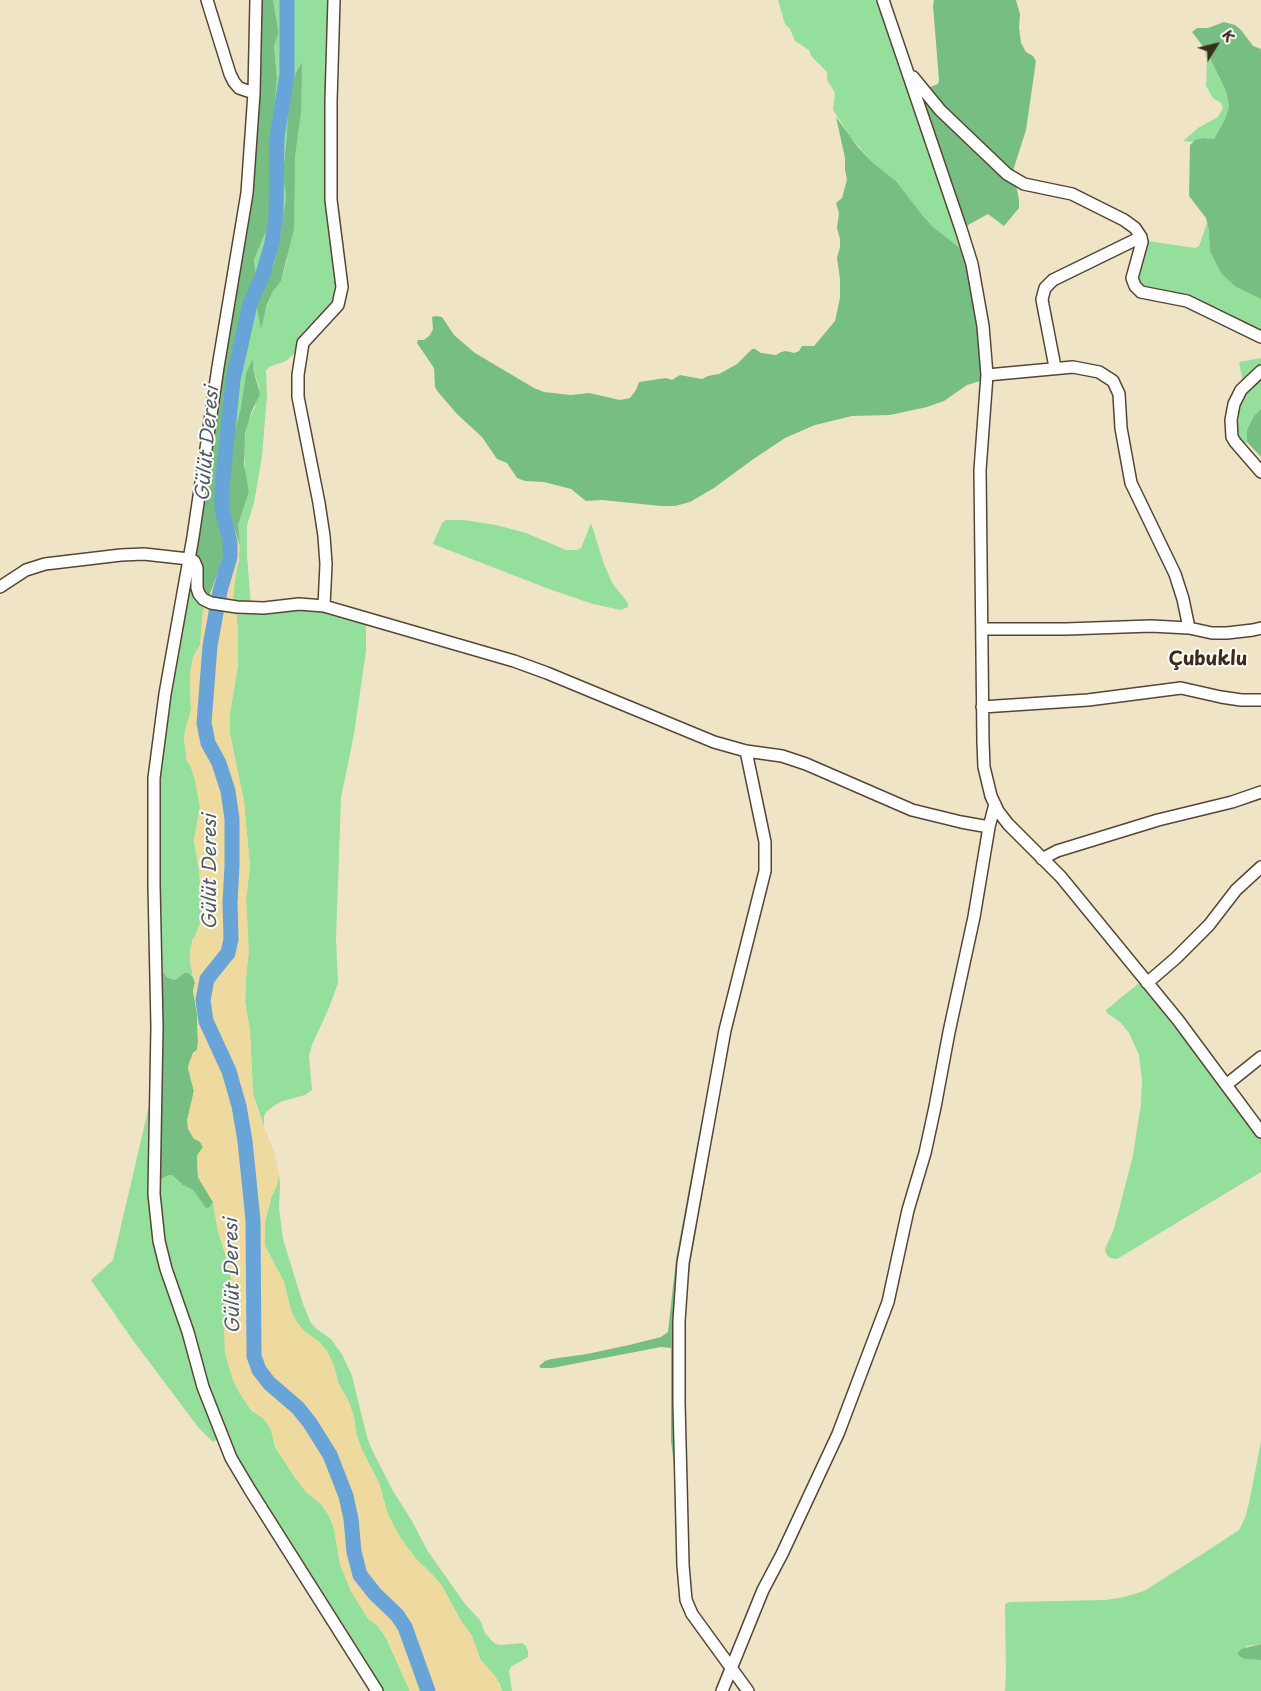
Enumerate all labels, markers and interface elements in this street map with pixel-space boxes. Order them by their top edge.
north arrow [1191,20,1241,70]
text: K [1217,26,1240,46]
water label: Gülüt Deresi [192,385,224,503]
district label: Çubuklu [1169,649,1247,671]
water label: Gülüt Deresi [200,814,222,930]
water label: Gülüt Deresi [221,1218,245,1334]

